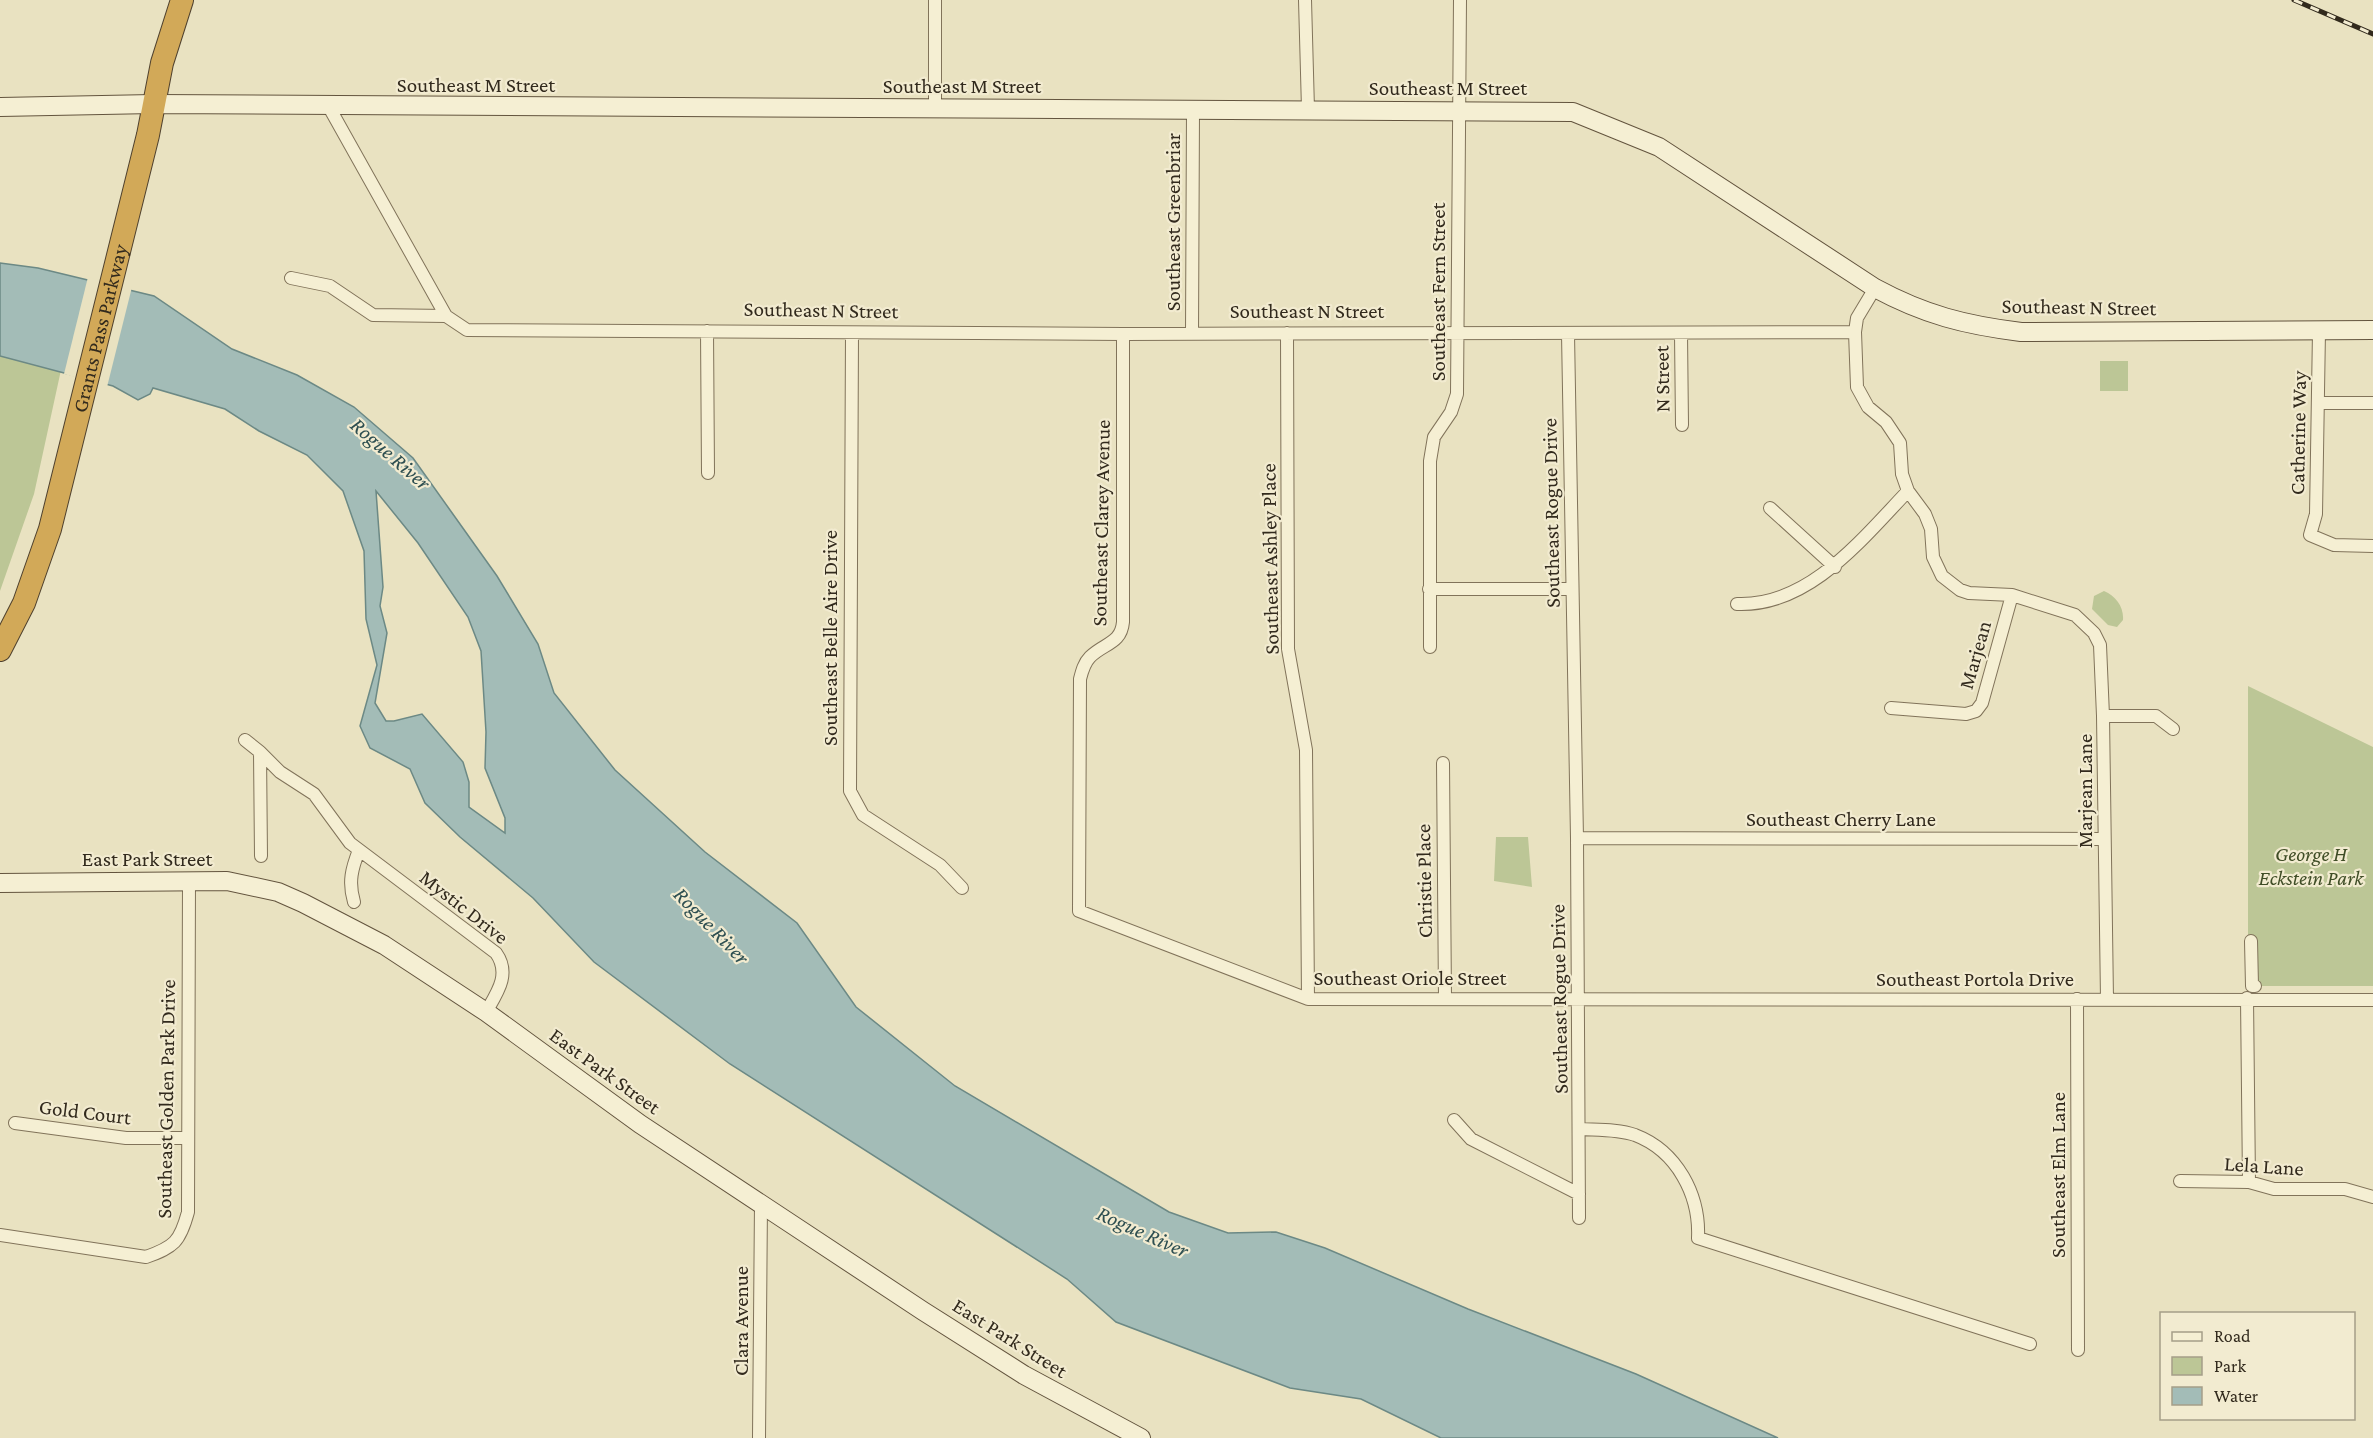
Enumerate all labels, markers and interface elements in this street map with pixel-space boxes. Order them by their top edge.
street label: Southeast M Street [397,73,556,97]
street label: Southeast M Street [883,74,1042,98]
street label: Southeast M Street [1369,76,1528,100]
street label: Southeast Greenbriar [1161,132,1185,311]
street label: Southeast Fern Street [1426,202,1450,381]
street label: Grants Pass Parkway [67,241,132,415]
street label: Southeast N Street [2001,294,2158,320]
street label: Southeast N Street [743,297,900,323]
street label: Southeast N Street [1230,299,1385,323]
street label: N Street [1649,344,1675,413]
street label: Catherine Way [2285,370,2311,495]
water label: Rogue River [346,412,437,496]
street label: Southeast Rogue Drive [1537,418,1565,608]
street label: Southeast Clarey Avenue [1087,419,1115,627]
street label: Southeast Ashley Place [1256,463,1284,655]
street label: Southeast Belle Aire Drive [818,530,842,746]
street label: Marjean [1954,618,1996,692]
street label: Marjean Lane [2073,734,2097,848]
street label: Southeast Cherry Lane [1746,807,1936,831]
street label: Christie Place [1411,824,1437,938]
park label: George H Eckstein Park [2259,842,2364,890]
street label: East Park Street [82,847,213,871]
street label: Mystic Drive [415,865,513,949]
water label: Rogue River [669,882,755,970]
street label: Southeast Rogue Drive [1545,904,1573,1094]
street label: Southeast Oriole Street [1313,966,1508,990]
street label: Southeast Portola Drive [1876,967,2074,991]
street label: Southeast Golden Park Drive [152,979,180,1219]
street label: East Park Street [545,1023,666,1120]
street label: Southeast Elm Lane [2046,1092,2070,1258]
street label: Gold Court [38,1094,133,1130]
street label: Lela Lane [2223,1151,2305,1181]
water label: Rogue River [1093,1200,1194,1263]
street label: Clara Avenue [729,1266,753,1376]
street label: East Park Street [948,1293,1073,1383]
legend [2160,1312,2355,1420]
text: Road [2214,1326,2251,1346]
text: Park [2214,1356,2246,1376]
text: Water [2214,1386,2259,1406]

